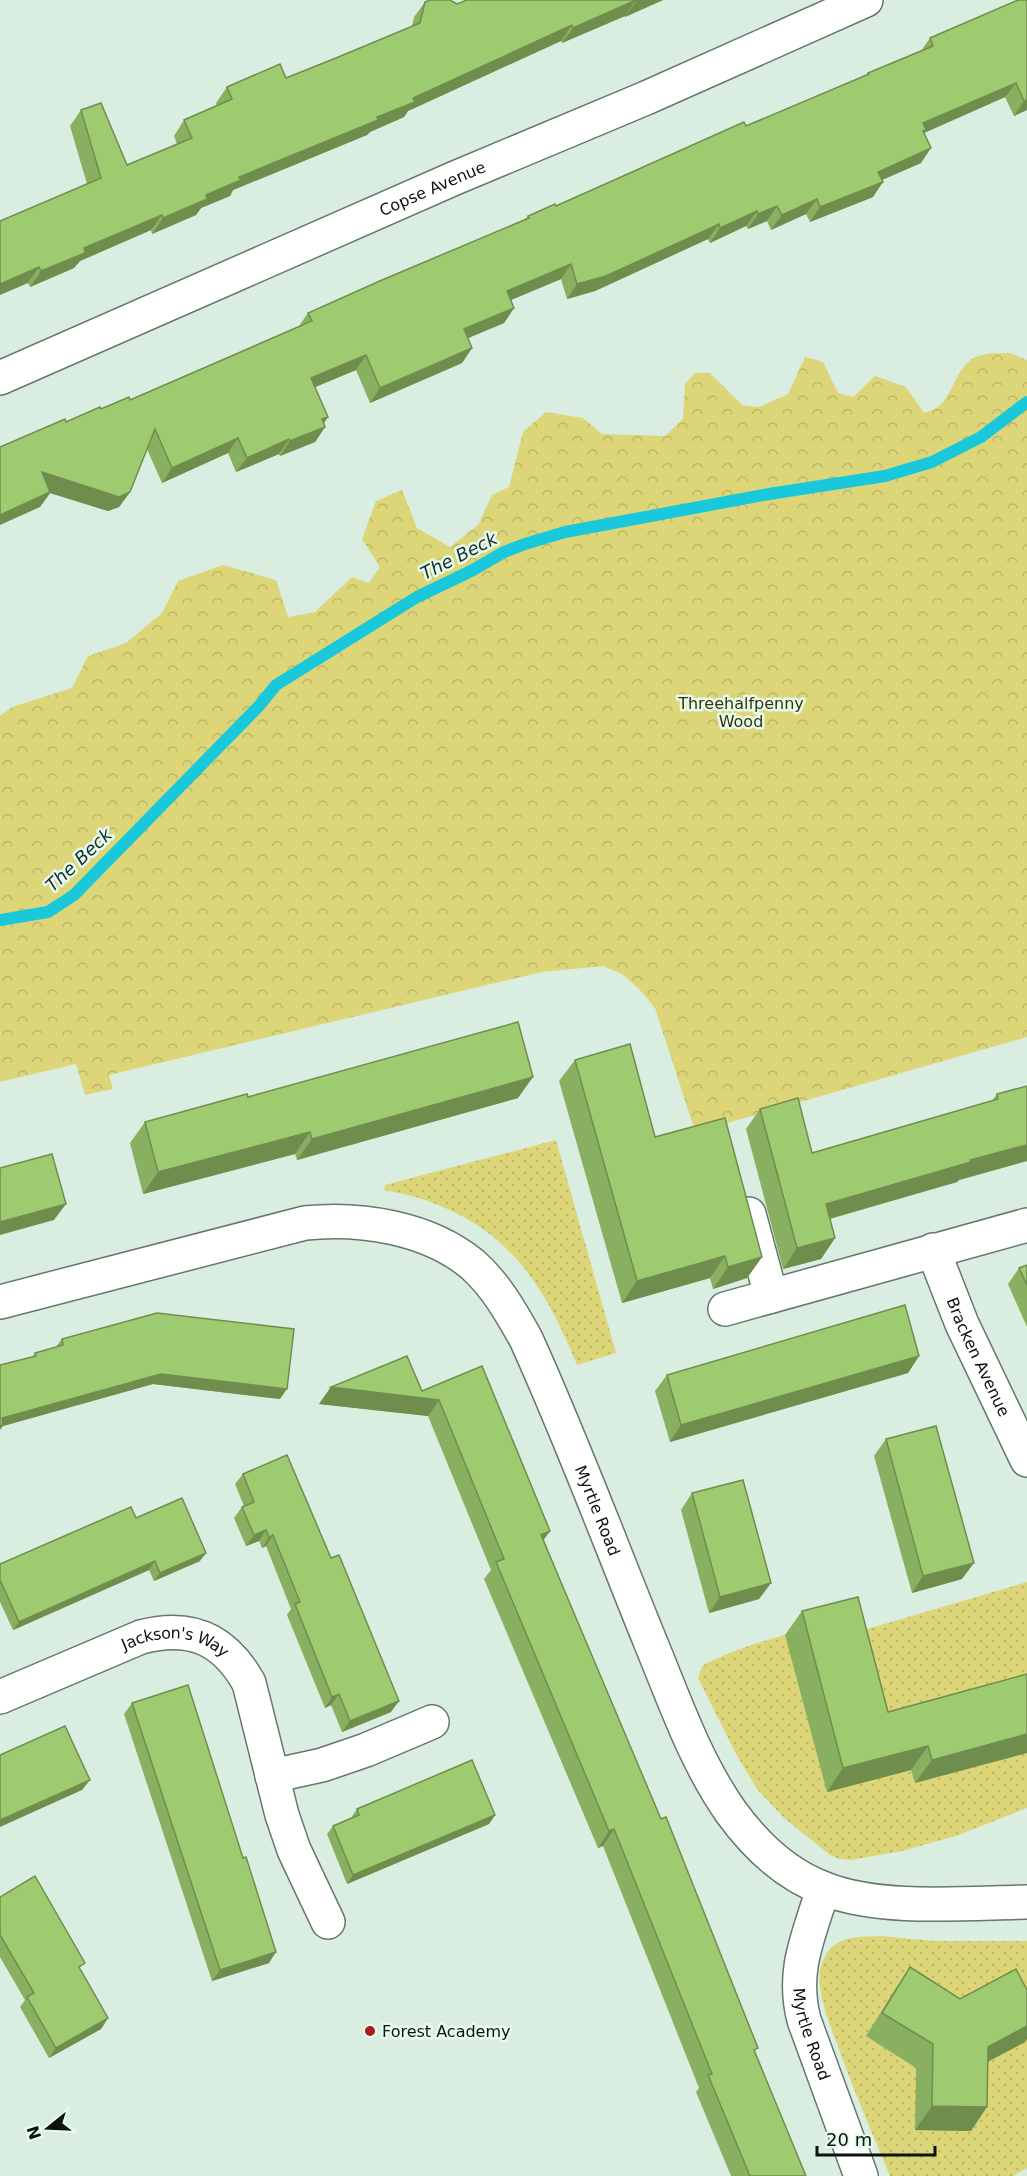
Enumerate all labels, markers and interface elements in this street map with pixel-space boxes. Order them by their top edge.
street label: Copse Avenue [376,157,488,220]
water label: The Beck [417,527,502,584]
park label: Threehalfpenny Wood [677,694,804,731]
water label: The Beck [41,823,117,896]
street label: Bracken Avenue [942,1294,1014,1420]
street label: Myrtle Road [571,1463,624,1559]
street label: Jackson's Way [118,1623,233,1661]
street label: Myrtle Road [789,1987,834,2083]
place label: Forest Academy [382,2022,511,2041]
marker: Forest Academy [363,2024,377,2038]
north arrow [18,2098,78,2158]
scale bar [817,2119,936,2157]
text: N [23,2123,45,2142]
text: 20 m [826,2129,872,2150]

